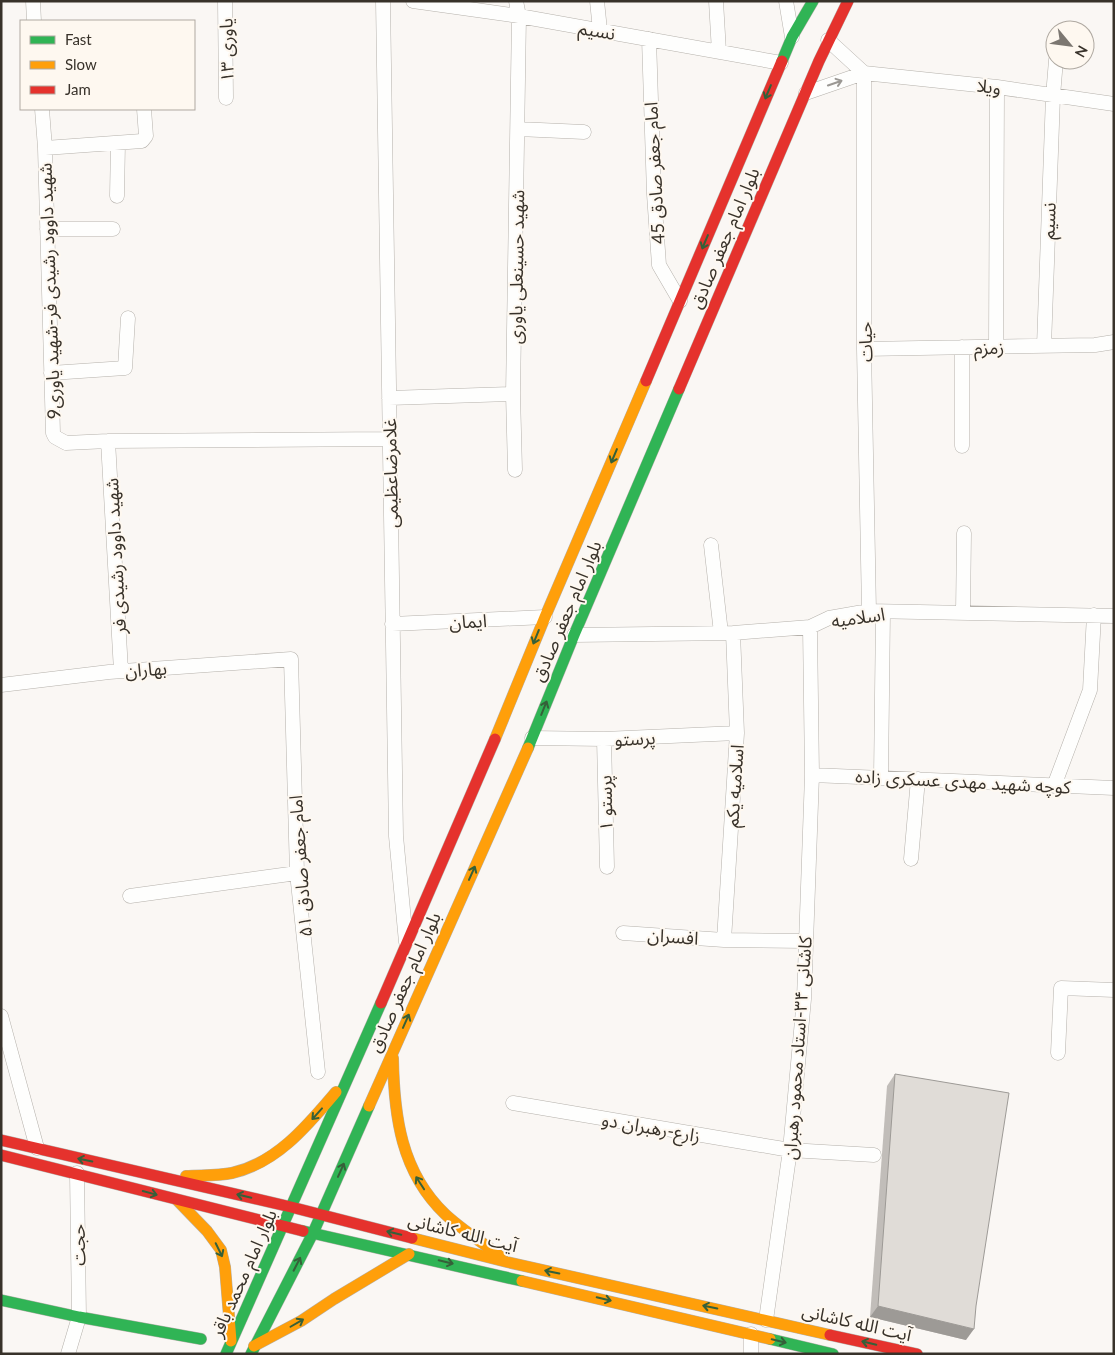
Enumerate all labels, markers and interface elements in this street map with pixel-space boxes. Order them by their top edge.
street label: نسیم [576,16,617,47]
street label: یاوری ۱۳ [214,18,239,82]
legend [20,20,195,110]
north arrow [1045,20,1095,70]
text: Fast [65,30,92,48]
text: N [1072,43,1092,60]
text: Slow [65,55,97,73]
street label: ویلا [976,74,1002,98]
one-way arrow [826,78,842,87]
text: Jam [65,80,91,98]
one-way arrow [763,84,773,99]
street label: امام جعفر صادق 45 [639,101,673,245]
street label: شهید داوود رشیدی فر-شهید یاوری9 [34,162,65,420]
street label: بلوار امام جعفر صادق [684,164,767,313]
street label: شهید حسینعلی یاوری [504,190,529,344]
street label: نسیم [1036,202,1063,240]
one-way arrow [700,234,709,249]
street label: حیات [854,322,876,362]
street label: زمزم [974,336,1004,362]
street label: غلامرضاعظیمی [378,418,403,528]
one-way arrow [609,448,619,463]
street label: شهید داوود رشیدی فر [100,477,131,636]
street label: بلوار امام جعفر صادق [526,537,609,686]
street label: اسلامیه [830,602,886,632]
street label: ایمان [449,609,487,634]
one-way arrow [531,629,541,644]
street label: بهاران [124,657,168,682]
one-way arrow [540,701,550,716]
street label: پرستو [614,726,656,751]
street label: اسلامیه یکم [720,744,751,829]
street label: کوچه شهید مهدی عسکری زاده [855,764,1072,799]
street label: پرستو ۱ [594,775,618,831]
street label: امام جعفر صادق ۵۱ [284,794,320,938]
one-way arrow [468,866,478,881]
street label: بلوار امام جعفر صادق [363,908,448,1057]
street label: افسران [647,923,699,950]
street label: کاشانی ۳۴-استاد محمود رهبران [778,935,817,1161]
one-way arrow [402,1014,412,1029]
one-way arrow [311,1107,323,1120]
street label: زارع-رهبران دو [599,1108,702,1150]
one-way arrow [78,1155,94,1164]
one-way arrow [336,1163,346,1178]
one-way arrow [415,1176,425,1190]
one-way arrow [142,1189,158,1198]
one-way arrow [236,1191,252,1200]
street label: بلوار امام محمد باقر [205,1206,285,1343]
street label: آیت الله کاشانی [406,1208,521,1257]
street label: حجت [67,1224,89,1266]
one-way arrow [386,1228,402,1237]
one-way arrow [214,1243,224,1258]
one-way arrow [293,1257,302,1272]
one-way arrow [437,1258,453,1267]
one-way arrow [544,1267,560,1276]
one-way arrow [595,1295,611,1304]
street label: آیت الله کاشانی [800,1299,915,1346]
one-way arrow [703,1302,719,1311]
one-way arrow [290,1318,305,1328]
one-way arrow [771,1337,787,1346]
one-way arrow [861,1338,877,1347]

